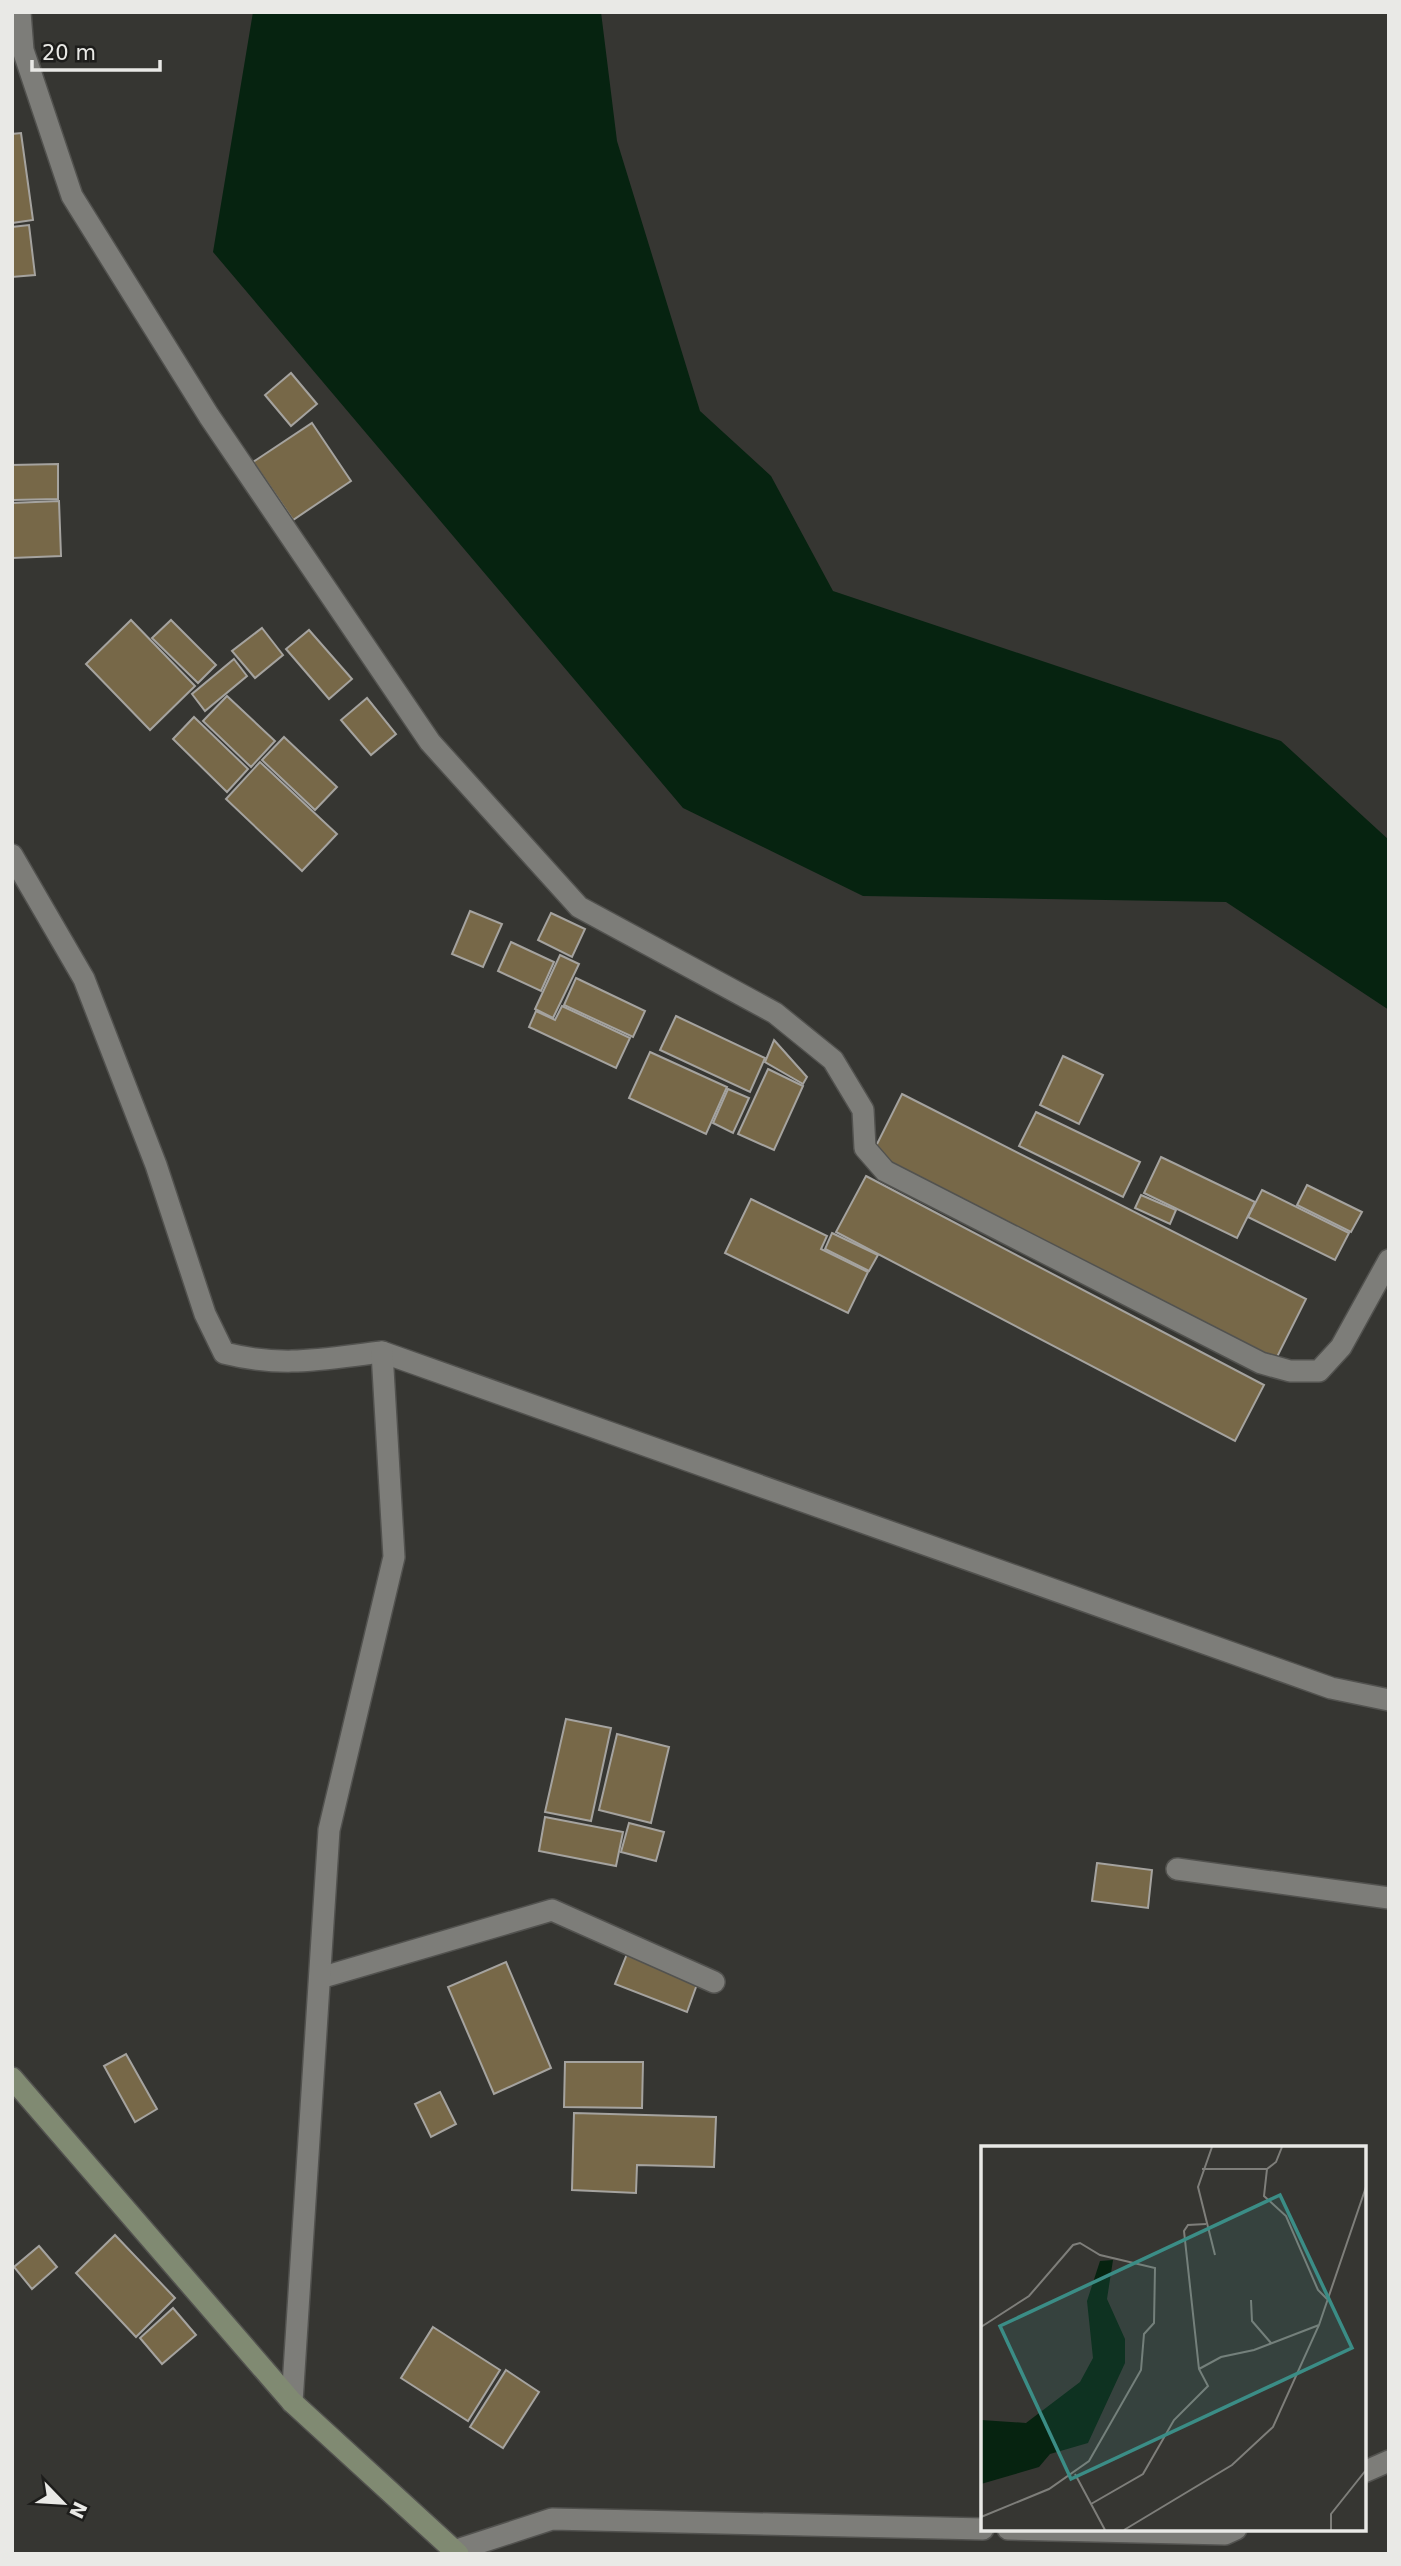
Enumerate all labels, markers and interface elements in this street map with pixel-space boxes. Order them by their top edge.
scale bar [32,28,159,72]
text: 20 m [42,41,96,65]
inset map [981,2146,1366,2531]
north arrow [28,2468,98,2538]
text: N [65,2498,92,2522]

